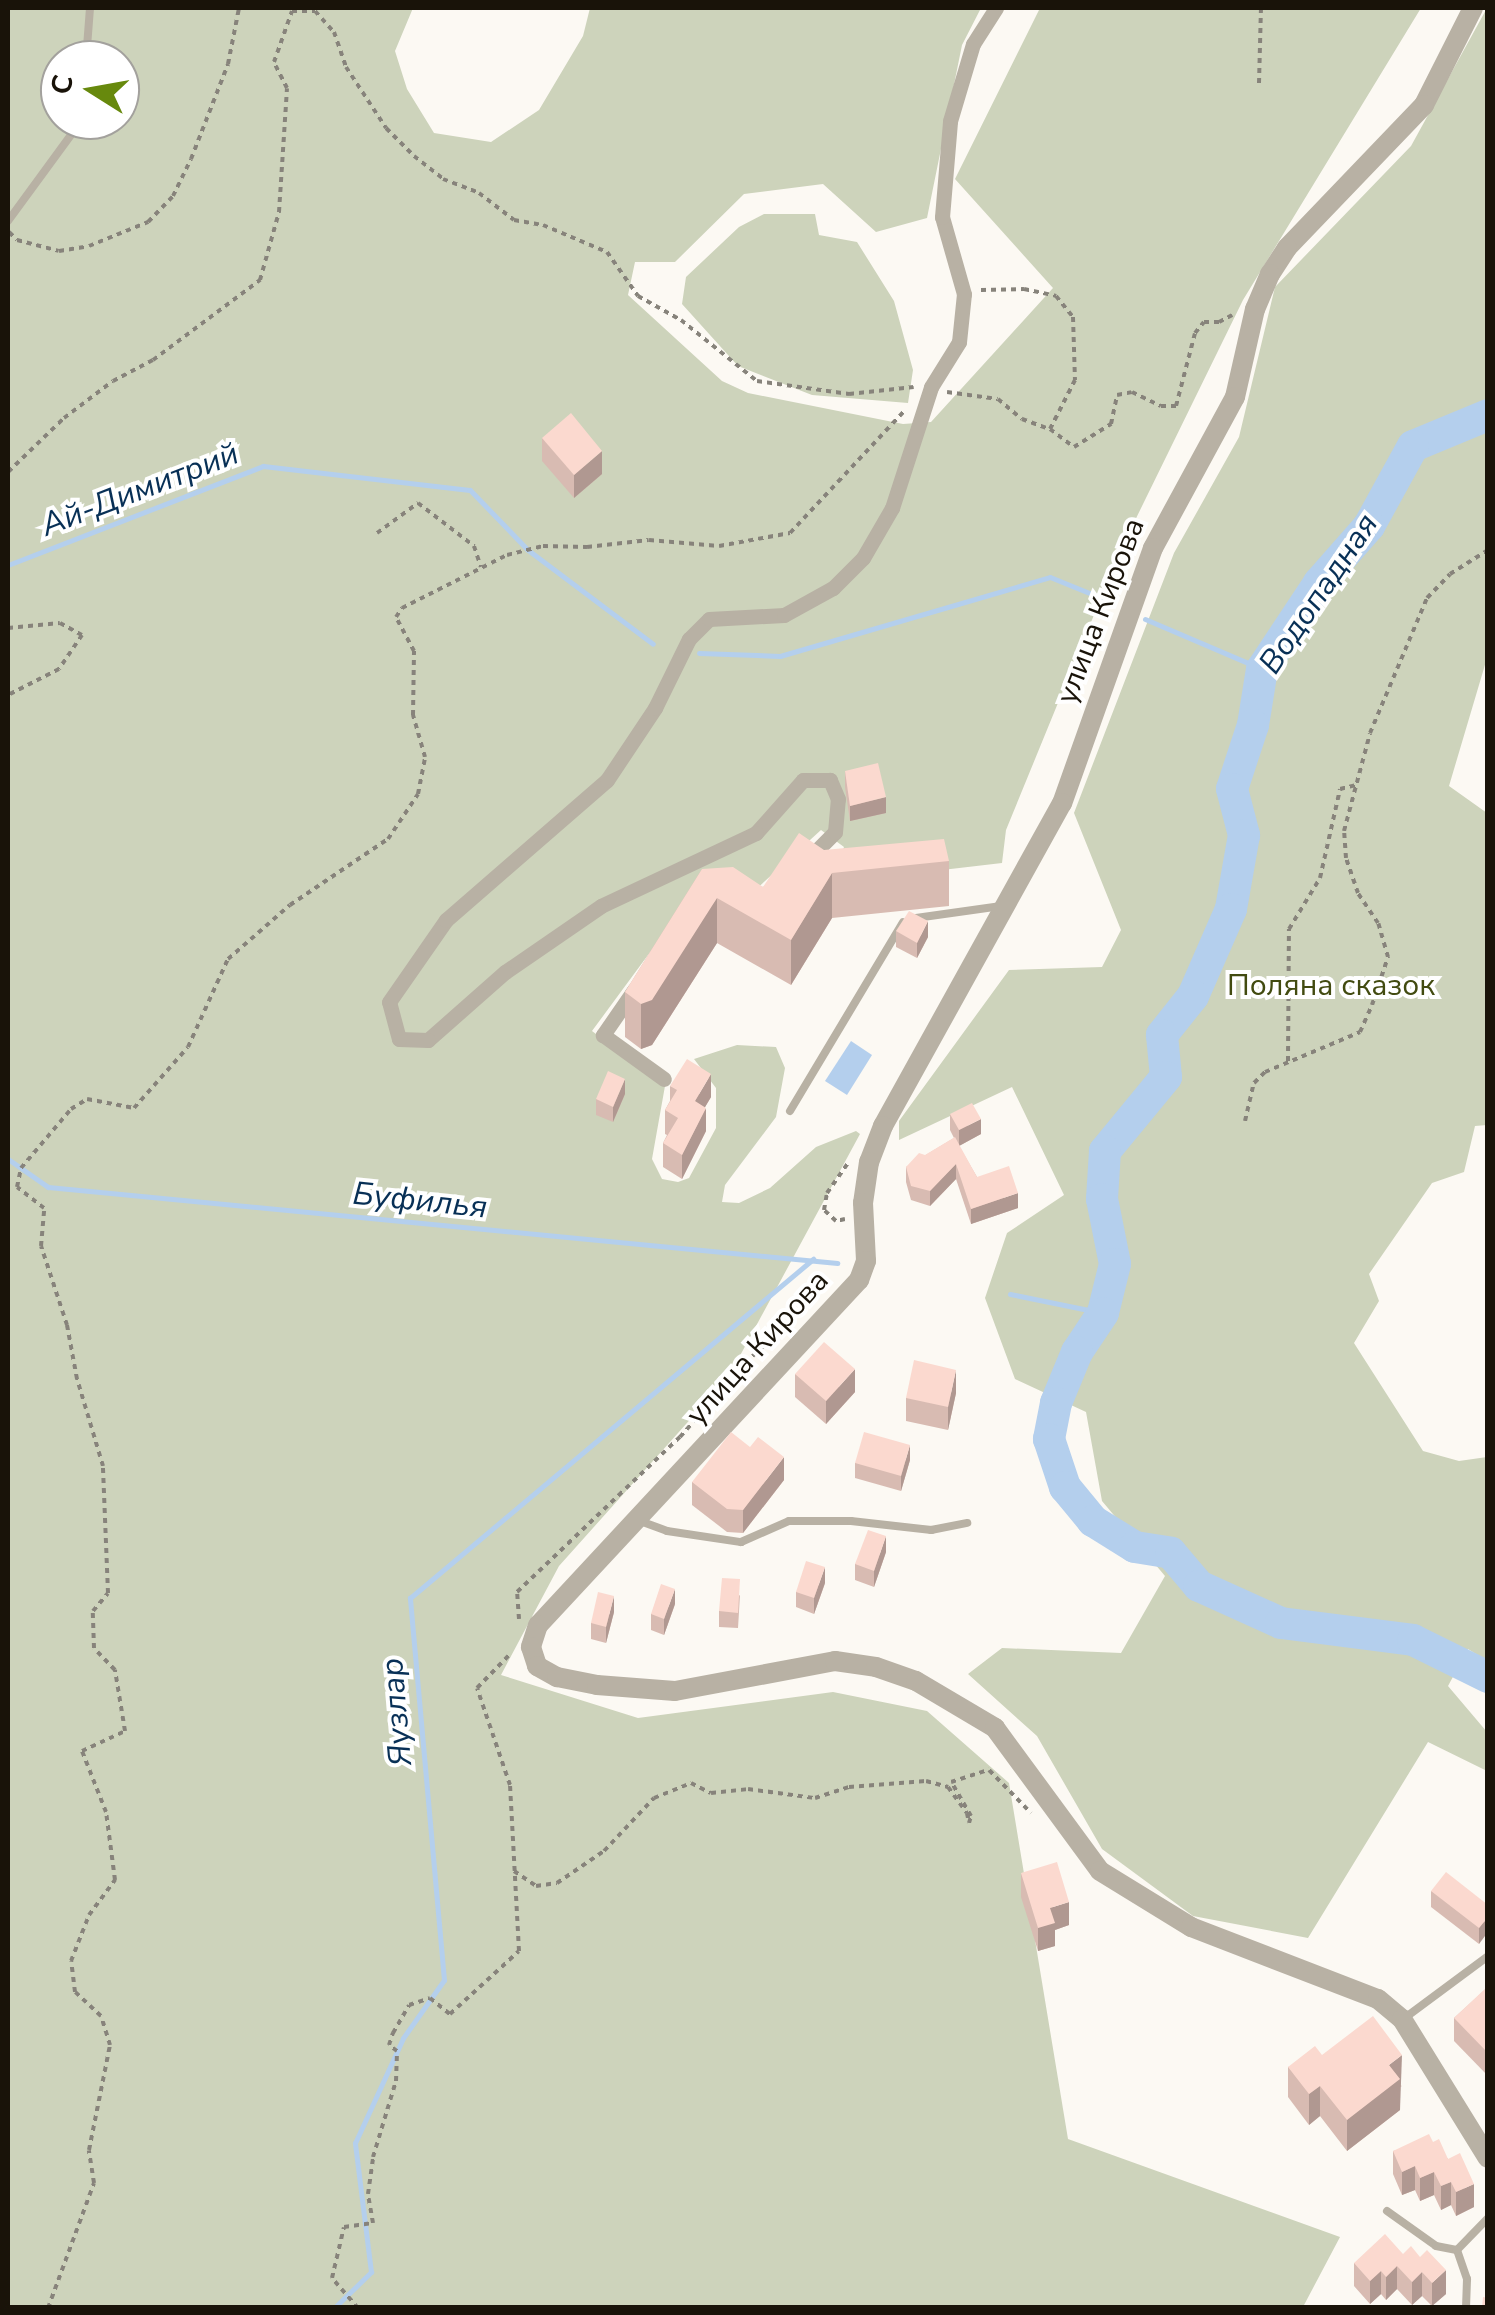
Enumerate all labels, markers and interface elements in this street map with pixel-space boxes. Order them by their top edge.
north arrow [40,40,140,140]
text: С [42,72,83,98]
water label: Ай-Димитрий [36,435,244,545]
water label: Водопадная [1251,507,1387,681]
street label: улица Кирова [1049,513,1153,709]
park label: Поляна сказок [1227,968,1435,1004]
water label: Буфилья [351,1175,489,1227]
street label: улица Кирова [679,1263,837,1433]
water label: Яузлар [373,1656,421,1768]

